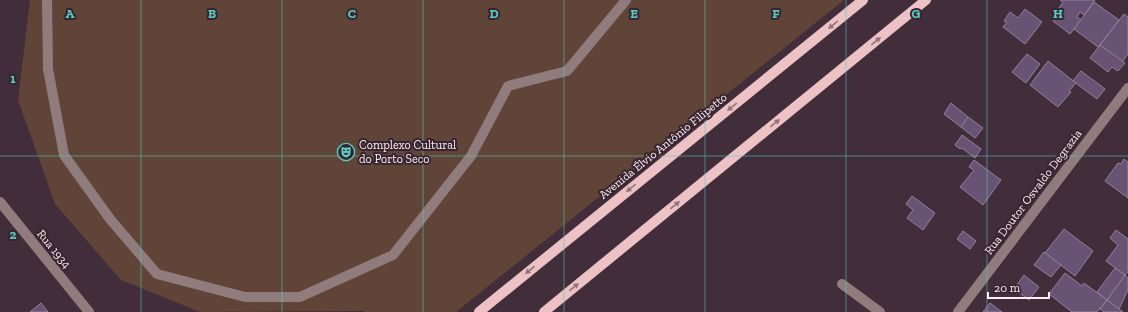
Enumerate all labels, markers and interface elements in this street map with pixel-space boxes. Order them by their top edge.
text: A [66,6,75,21]
text: B [208,6,216,21]
text: C [348,6,356,21]
text: D [489,6,499,21]
text: E [630,6,638,21]
text: F [772,6,780,21]
text: G [912,6,921,21]
text: H [1053,6,1063,21]
one-way arrow [827,20,838,29]
one-way arrow [871,36,881,45]
text: 1 [10,71,16,86]
street label: Avenida Élvio Antônio Filipetto [596,89,730,202]
one-way arrow [726,102,737,111]
one-way arrow [770,119,781,127]
street label: Rua Doutor Osvaldo Degrazia [981,127,1085,257]
place label: Complexo Cultural do Porto Seco [359,138,456,166]
theatre icon: Complexo Cultural do Porto Seco [336,142,356,162]
one-way arrow [625,184,636,193]
one-way arrow [669,201,680,210]
text: 2 [10,227,17,242]
street label: Rua 1934 [34,227,74,272]
one-way arrow [525,266,535,275]
scale bar [988,274,1049,300]
text: 20 m [994,281,1021,295]
one-way arrow [568,283,579,292]

